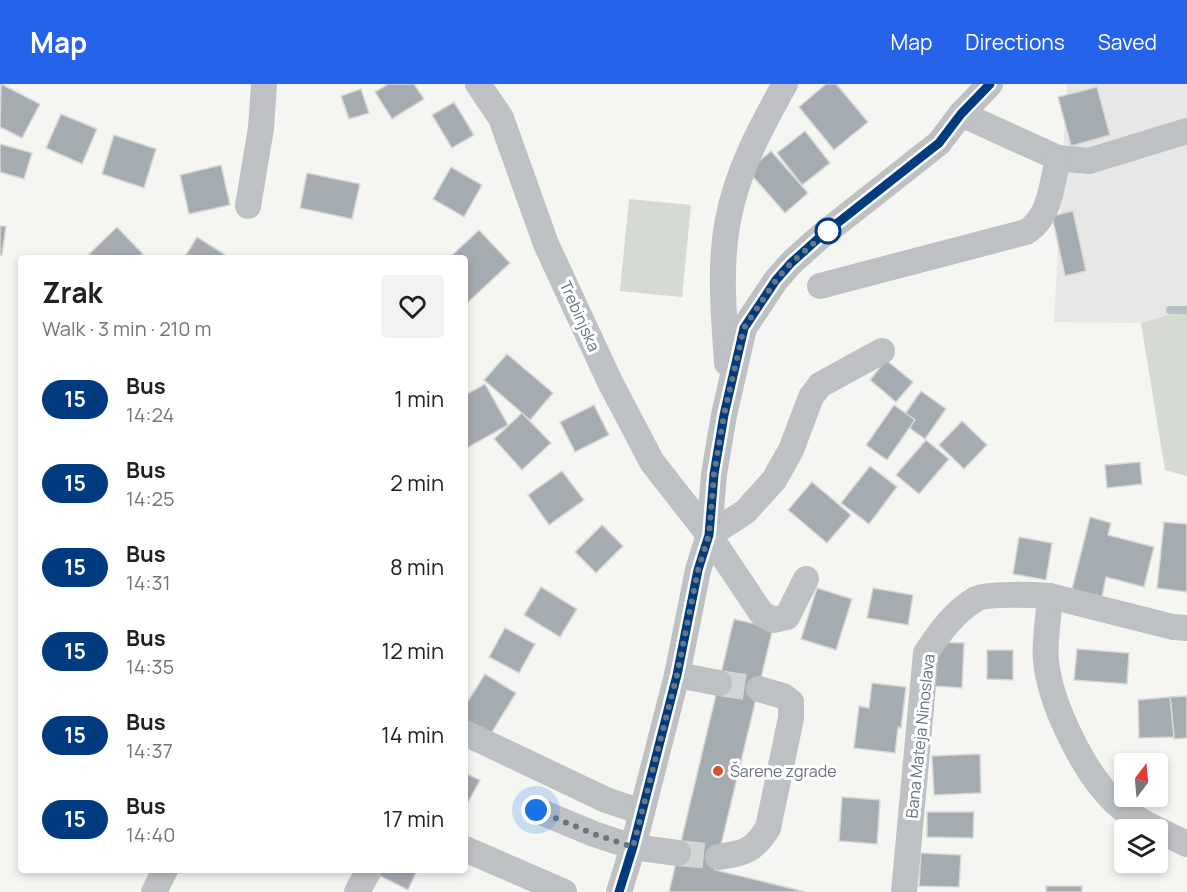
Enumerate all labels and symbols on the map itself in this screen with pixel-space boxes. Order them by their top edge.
unlabelled marker [815,218,841,244]
street label: Trebinjska [555,277,605,355]
street label: Bana Mateja Ninoslava [900,653,940,819]
north arrow [1114,753,1168,807]
place label: Šarene zgrade [730,760,837,782]
marker: Šarene zgrade [711,764,725,778]
your location [521,795,551,825]

